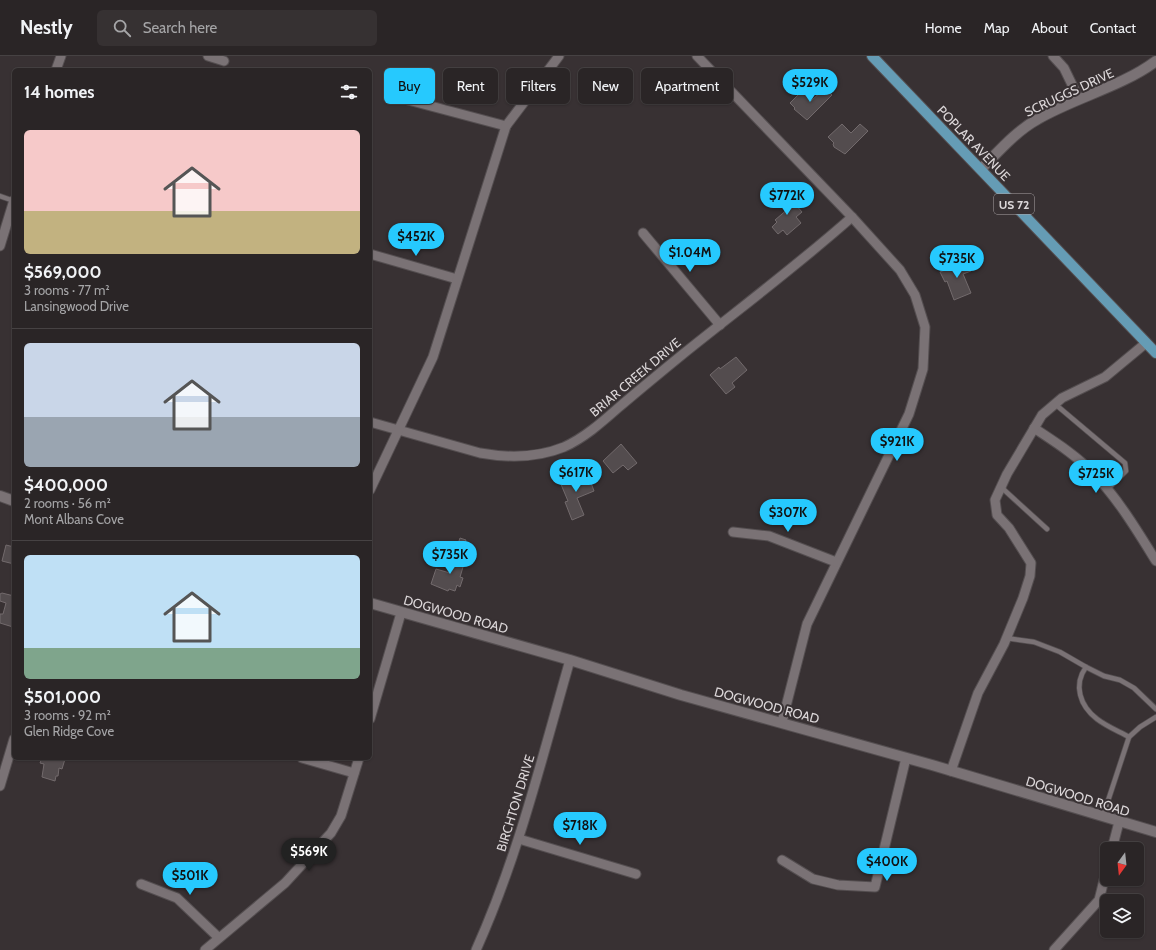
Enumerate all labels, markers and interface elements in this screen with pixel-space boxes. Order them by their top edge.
search box [97,10,377,46]
text: Nestly [20,16,73,39]
icon: search [111,17,133,39]
text: Search here [143,19,217,37]
text: Home [925,19,962,37]
text: Map [984,19,1009,37]
text: About [1031,19,1068,37]
text: Contact [1090,19,1136,37]
street label: SCRUGGS DRIVE [1022,64,1116,120]
chip: Buy [384,68,435,104]
chip: Rent [443,68,498,104]
chip: Filters [506,68,570,104]
chip: New [578,68,633,104]
chip: Apartment [641,68,733,104]
pin: $529K [782,69,838,103]
text: $529K [792,74,828,90]
icon: filters [338,81,360,103]
text: 14 homes [24,82,94,102]
street label: POPLAR AVENUE [934,102,1014,184]
icon: home [156,156,228,228]
pin: $772K [759,182,815,216]
text: $772K [769,187,805,203]
road number: US 72 [994,194,1034,214]
pin: $452K [388,223,444,257]
text: $452K [397,228,435,244]
pin: $1.04M [657,239,723,273]
text: $1.04M [668,244,712,260]
pin: $735K [929,245,985,279]
text: $735K [939,250,975,266]
text: $569,000 [24,262,102,282]
text: 3 rooms · 77 m² [24,282,110,298]
text: Lansingwood Drive [24,298,129,314]
street label: BRIAR CREEK DRIVE [586,334,684,420]
icon: home [156,369,228,441]
pin: $921K [869,428,925,462]
text: $921K [880,433,914,449]
pin: $617K [548,459,604,493]
pin: $725K [1068,460,1124,494]
text: $617K [559,464,593,480]
text: $725K [1078,465,1114,481]
text: $400,000 [24,475,108,495]
text: 2 rooms · 56 m² [24,495,111,511]
pin: $307K [760,499,816,533]
text: $307K [769,504,807,520]
text: Mont Albans Cove [24,511,124,527]
pin: $735K [422,541,478,575]
text: $735K [432,546,468,562]
icon: home [156,581,228,653]
street label: DOGWOOD ROAD [402,591,510,637]
street label: DOGWOOD ROAD [713,683,821,727]
text: $501,000 [24,687,101,707]
text: 3 rooms · 92 m² [24,707,111,723]
text: Glen Ridge Cove [24,723,114,739]
street label: BIRCHTON DRIVE [493,753,537,853]
street label: DOGWOOD ROAD [1024,773,1132,819]
pin: $718K [552,812,608,846]
text: $718K [563,817,597,833]
pin: $569K [281,838,337,872]
north arrow [1100,842,1144,886]
map controls [1100,842,1144,938]
text: $569K [290,843,328,859]
pin: $400K [859,848,915,882]
text: $400K [866,853,908,869]
pin: $501K [162,862,218,896]
text: $501K [172,867,208,883]
button: layers [1100,894,1144,938]

